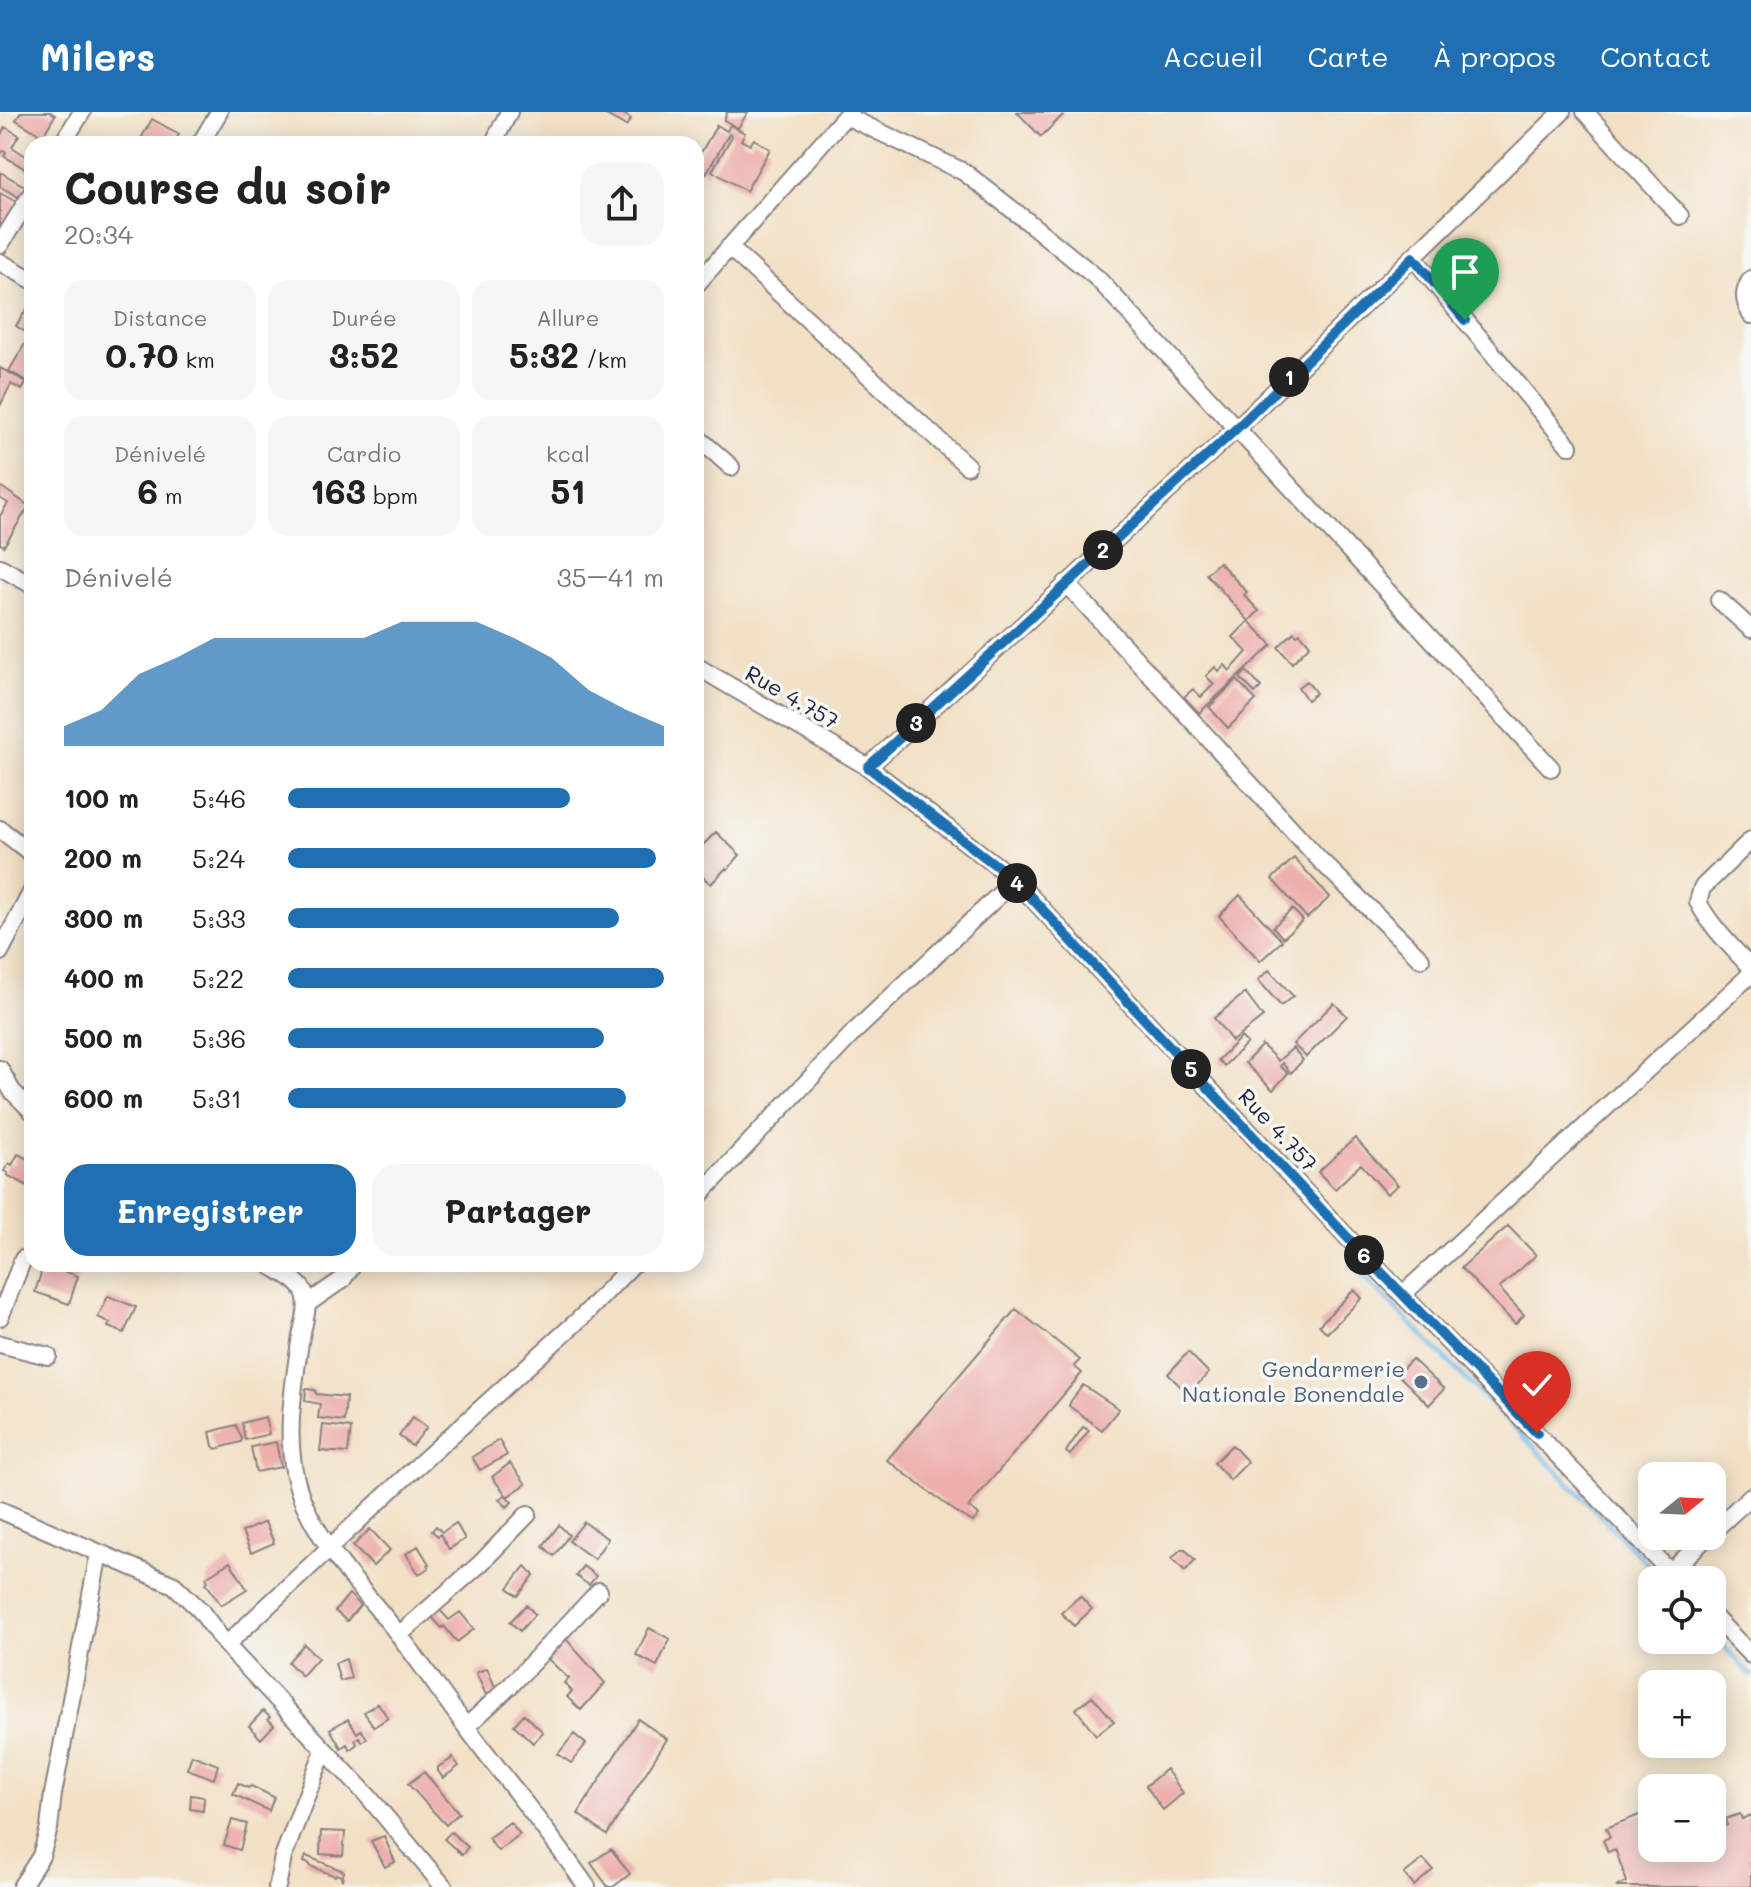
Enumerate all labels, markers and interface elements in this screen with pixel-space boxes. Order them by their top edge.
text: Milers [40,31,155,81]
text: Accueil [1163,38,1263,74]
text: Carte [1307,38,1389,74]
text: À propos [1433,38,1556,74]
text: Contact [1600,38,1711,74]
text: Course du soir [64,158,391,215]
button: share [580,162,664,246]
text: 20:34 [64,217,133,251]
pin [1431,238,1499,320]
icon: arrive [1443,250,1487,294]
text: Distance [113,303,207,332]
text: Durée [331,303,397,332]
text: Allure [537,303,599,332]
text: 0.70 [105,332,178,377]
text: 3:52 [329,332,399,377]
text: 5:32 [509,332,579,377]
text: km [178,345,215,374]
text: /km [579,345,627,374]
pin: 1 [1269,357,1309,397]
text: 1 [1284,362,1294,391]
text: Dénivelé [114,439,206,468]
text: Cardio [327,439,401,468]
text: kcal [546,439,590,468]
text: 6 [137,468,158,513]
text: 163 [310,468,366,513]
text: 51 [551,468,585,513]
text: m [158,481,183,510]
text: bpm [366,481,418,510]
pin: 2 [1083,530,1123,570]
text: 2 [1097,535,1109,564]
text: Dénivelé [64,560,173,594]
text: 35–41 m [556,560,664,594]
street label: Rue 4.757 [740,658,844,735]
pin: 3 [896,703,936,743]
text: 3 [909,708,923,737]
text: 100 m [64,781,139,815]
text: 5:46 [192,781,246,815]
text: 200 m [64,841,142,875]
text: 5:24 [192,841,245,875]
pin: 4 [997,863,1037,903]
text: 4 [1010,868,1024,897]
text: 300 m [64,901,143,935]
text: 5:33 [192,901,246,935]
text: 400 m [64,961,144,995]
text: 5:22 [192,961,244,995]
text: 500 m [64,1021,143,1055]
text: 5:36 [192,1021,246,1055]
pin: 5 [1171,1049,1211,1089]
text: 5 [1185,1054,1197,1083]
text: 600 m [64,1081,143,1115]
text: 5:31 [192,1081,242,1115]
street label: Rue 4.757 [1232,1082,1324,1177]
button: Enregistrer [64,1164,356,1256]
button: Partager [372,1164,664,1256]
pin: 6 [1344,1235,1384,1275]
text: 6 [1357,1240,1371,1269]
pin [1503,1351,1571,1433]
place label: Gendarmerie Nationale Bonendale [1182,1354,1405,1408]
icon: check [1515,1363,1559,1407]
marker: Gendarmerie Nationale Bonendale [1412,1373,1430,1391]
north arrow [1638,1462,1726,1550]
map controls [1638,1462,1726,1862]
button: locate [1638,1566,1726,1654]
button: + [1638,1670,1726,1758]
button: − [1638,1774,1726,1862]

